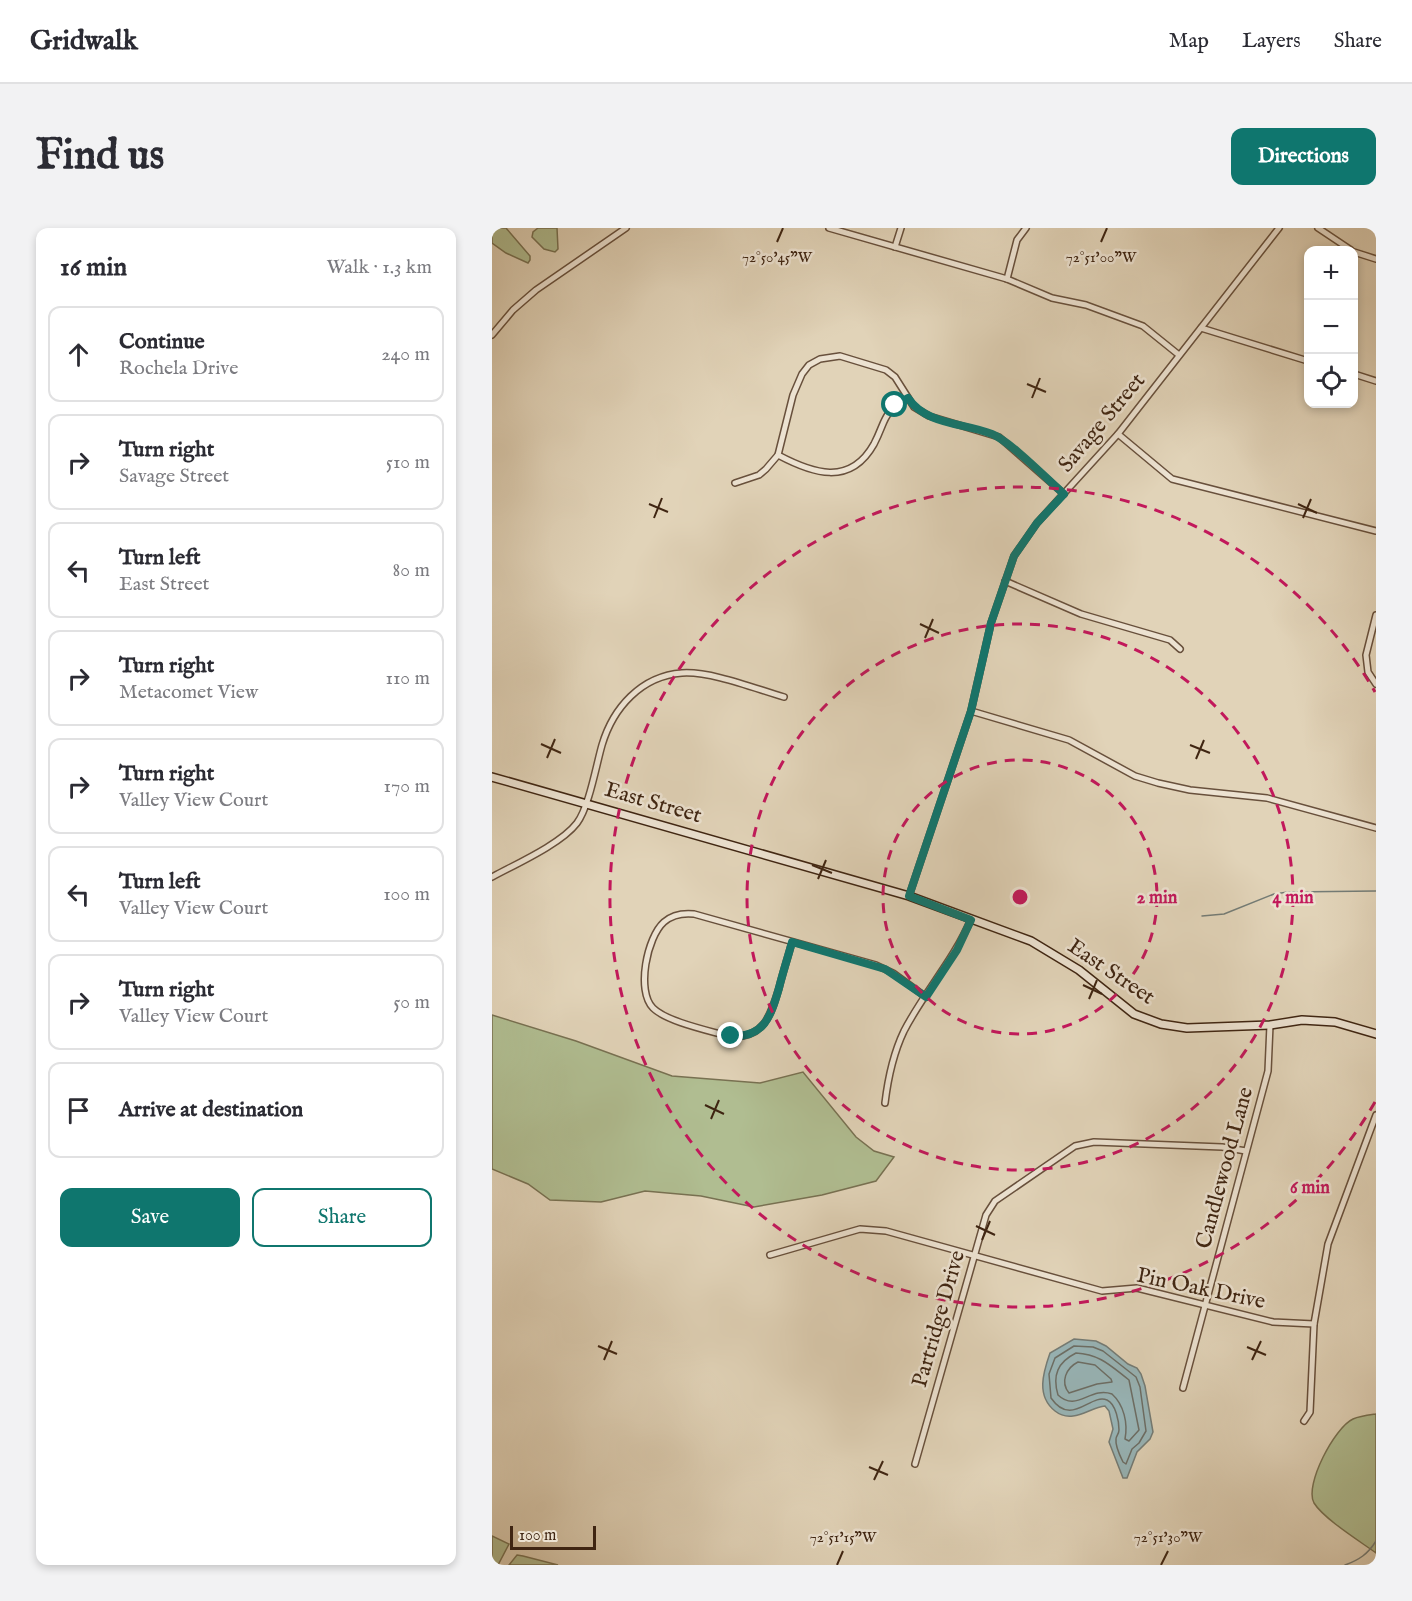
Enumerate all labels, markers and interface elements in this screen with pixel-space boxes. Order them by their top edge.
text: Gridwalk [30,24,138,59]
text: Map [1169,28,1209,55]
text: Layers [1242,28,1301,55]
text: Share [1334,28,1382,55]
button: Directions [1231,128,1376,185]
text: Find us [36,130,164,183]
map controls [1304,246,1358,408]
button: + [1304,246,1358,300]
text: 72°50'45"W [742,248,813,267]
text: 72°51'00"W [1066,248,1137,267]
text: 16 min [60,251,127,284]
text: Walk · 1.3 km [326,255,432,280]
button: − [1304,300,1358,354]
text: Continue [119,328,205,356]
icon: ahead [62,338,95,371]
text: 240 m [381,342,430,367]
button: locate [1304,354,1358,408]
text: Rochela Drive [119,356,238,381]
street label: Savage Street [1052,367,1152,478]
route start [881,391,907,417]
text: Turn right [119,436,214,464]
icon: right [62,446,95,479]
text: 510 m [386,450,430,475]
text: Savage Street [119,464,229,489]
text: Turn left [119,544,201,572]
icon: left [62,554,95,587]
text: 80 m [393,558,430,583]
text: East Street [119,572,209,597]
text: Turn right [119,652,214,680]
icon: right [62,662,95,695]
text: 110 m [386,666,430,691]
text: Metacomet View [119,680,258,705]
text: Turn right [119,760,214,788]
icon: right [62,770,95,803]
text: 170 m [384,774,430,799]
street label: East Street [601,776,705,830]
text: Valley View Court [119,788,268,813]
text: Turn left [119,868,201,896]
icon: left [62,878,95,911]
text: 100 m [383,882,430,907]
centre of rings [1010,887,1030,907]
text: 2 min [1137,887,1178,910]
text: 4 min [1272,887,1314,910]
text: Valley View Court [119,896,268,921]
street label: East Street [1062,933,1160,1012]
text: Turn right [119,976,214,1004]
icon: right [62,986,95,1019]
text: 50 m [393,990,430,1015]
text: Valley View Court [119,1004,268,1029]
route end [717,1022,743,1048]
street label: Candlewood Lane [1190,1084,1260,1252]
icon: arrive [62,1094,95,1127]
text: Arrive at destination [119,1096,303,1124]
text: 6 min [1290,1177,1330,1200]
button: Save [60,1188,240,1247]
button: Share [252,1188,432,1247]
street label: Partridge Drive [906,1247,972,1391]
street label: Pin Oak Drive [1134,1262,1268,1316]
scale bar [510,1523,596,1550]
text: 100 m [519,1526,556,1546]
text: 72°51'15"W [810,1528,877,1547]
text: 72°51'30"W [1134,1528,1203,1547]

